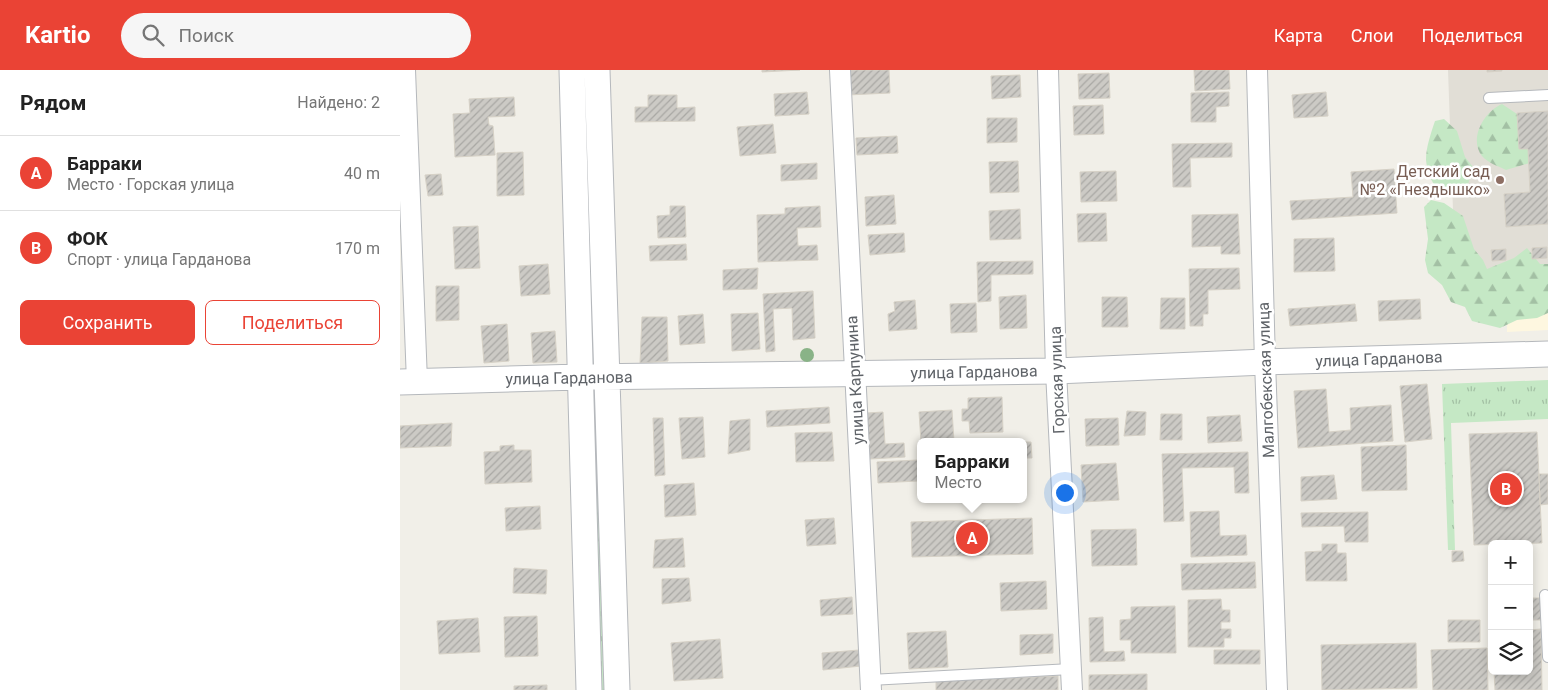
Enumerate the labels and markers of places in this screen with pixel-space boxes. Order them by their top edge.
place label: Детский сад №2 «Гнездышко» [1360,162,1490,199]
marker: Детский сад №2 «Гнездышко» [1494,174,1506,186]
pin: B [1490,470,1522,508]
pin: A [956,519,988,557]

